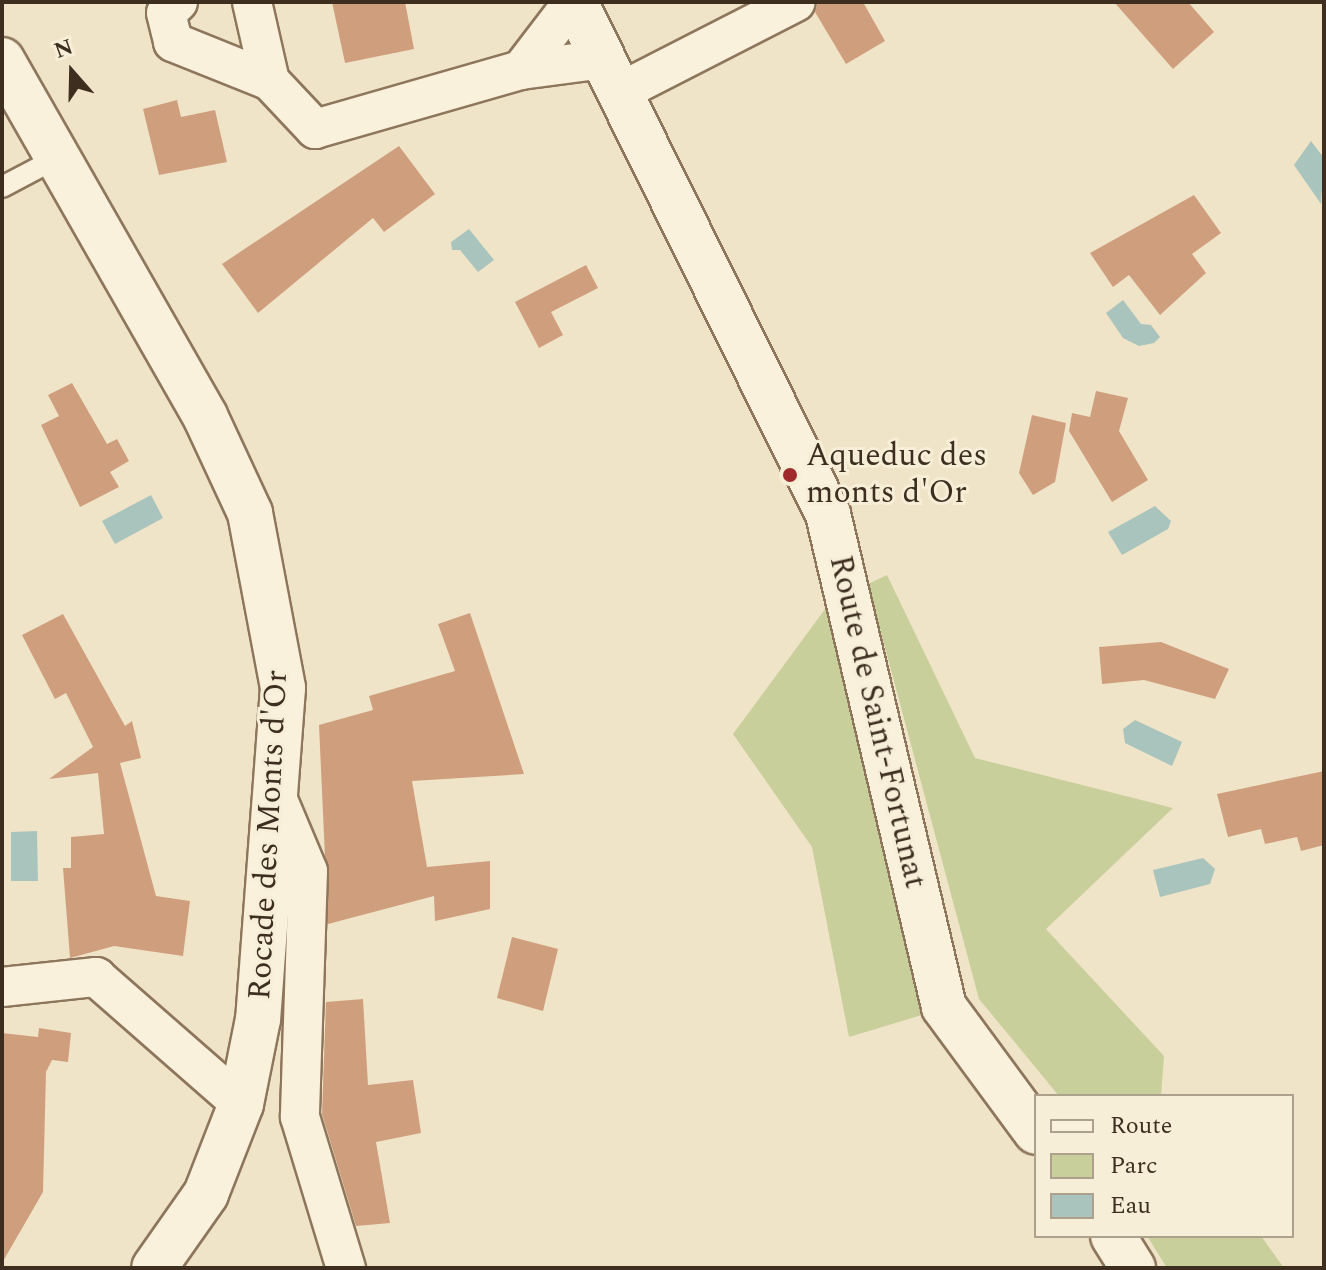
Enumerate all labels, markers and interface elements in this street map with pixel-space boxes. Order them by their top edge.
text: N [50,30,78,68]
north arrow [32,32,112,112]
place label: Aqueduc des monts d'Or [806,438,987,513]
marker: Aqueduc des monts d'Or [781,466,799,484]
street label: Route de Saint-Fortunat [820,552,934,892]
street label: Rocade des Monts d'Or [241,669,297,1001]
legend [1034,1094,1294,1238]
text: Route [1110,1108,1172,1144]
text: Parc [1110,1148,1158,1184]
text: Eau [1110,1188,1151,1224]

